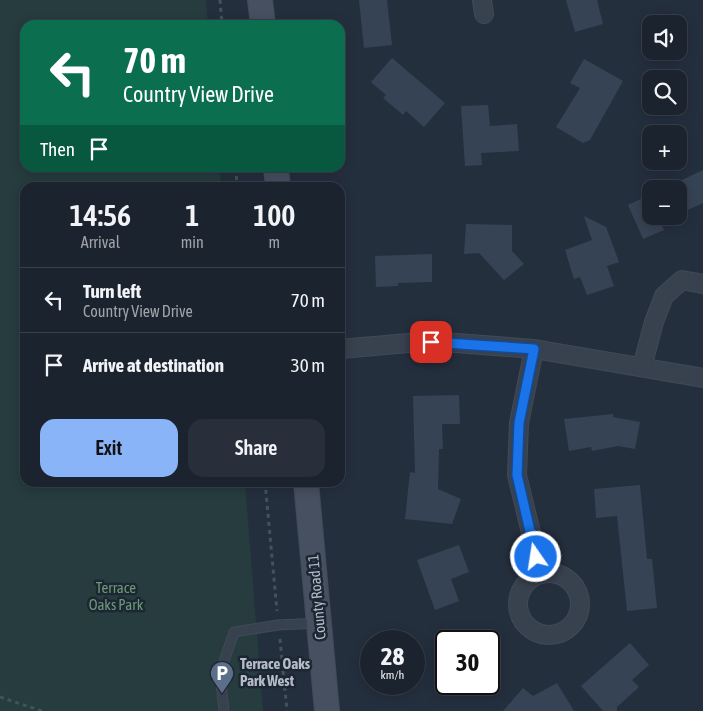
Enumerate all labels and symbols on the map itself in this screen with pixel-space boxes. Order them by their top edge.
pin [410,321,452,363]
position arrow [509,530,561,582]
street label: County Road 11 [304,554,329,640]
park label: Terrace Oaks Park [89,579,144,613]
speed limit sign: 30 [435,630,500,695]
place label: Terrace Oaks Park West [240,655,311,689]
parking icon: Terrace Oaks Park West [209,660,235,694]

